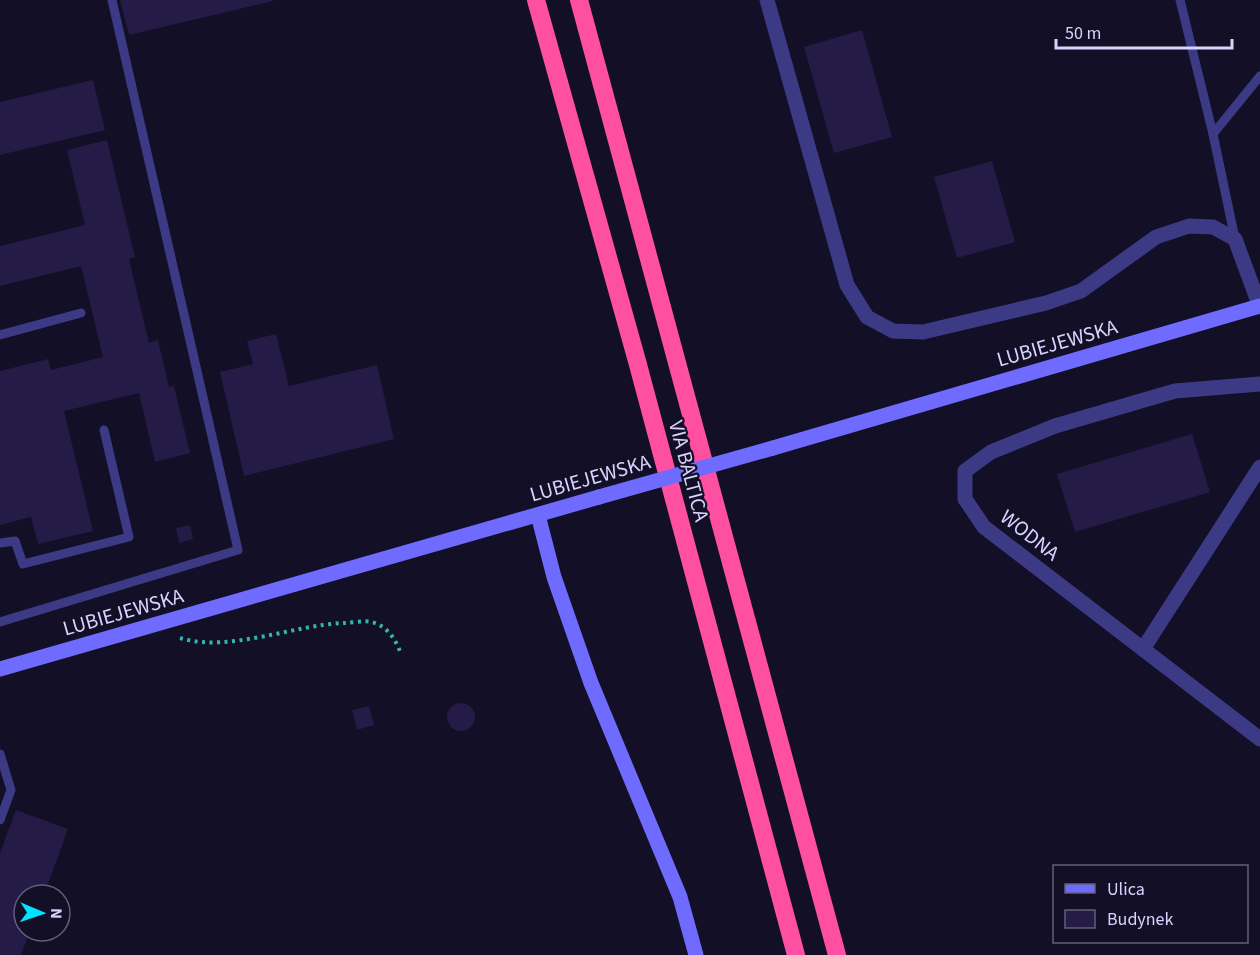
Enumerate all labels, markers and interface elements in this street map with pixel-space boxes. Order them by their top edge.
scale bar [1056,12,1232,50]
text: 50 m [1065,21,1101,46]
street label: LUBIEJEWSKA [993,311,1121,375]
street label: VIA BALTICA [661,417,717,525]
street label: LUBIEJEWSKA [526,446,654,510]
street label: WODNA [994,502,1067,568]
street label: LUBIEJEWSKA [59,580,187,644]
legend [1053,865,1248,943]
text: Ulica [1107,877,1145,902]
north arrow [12,883,72,943]
text: Budynek [1107,907,1174,932]
text: N [45,908,67,919]

